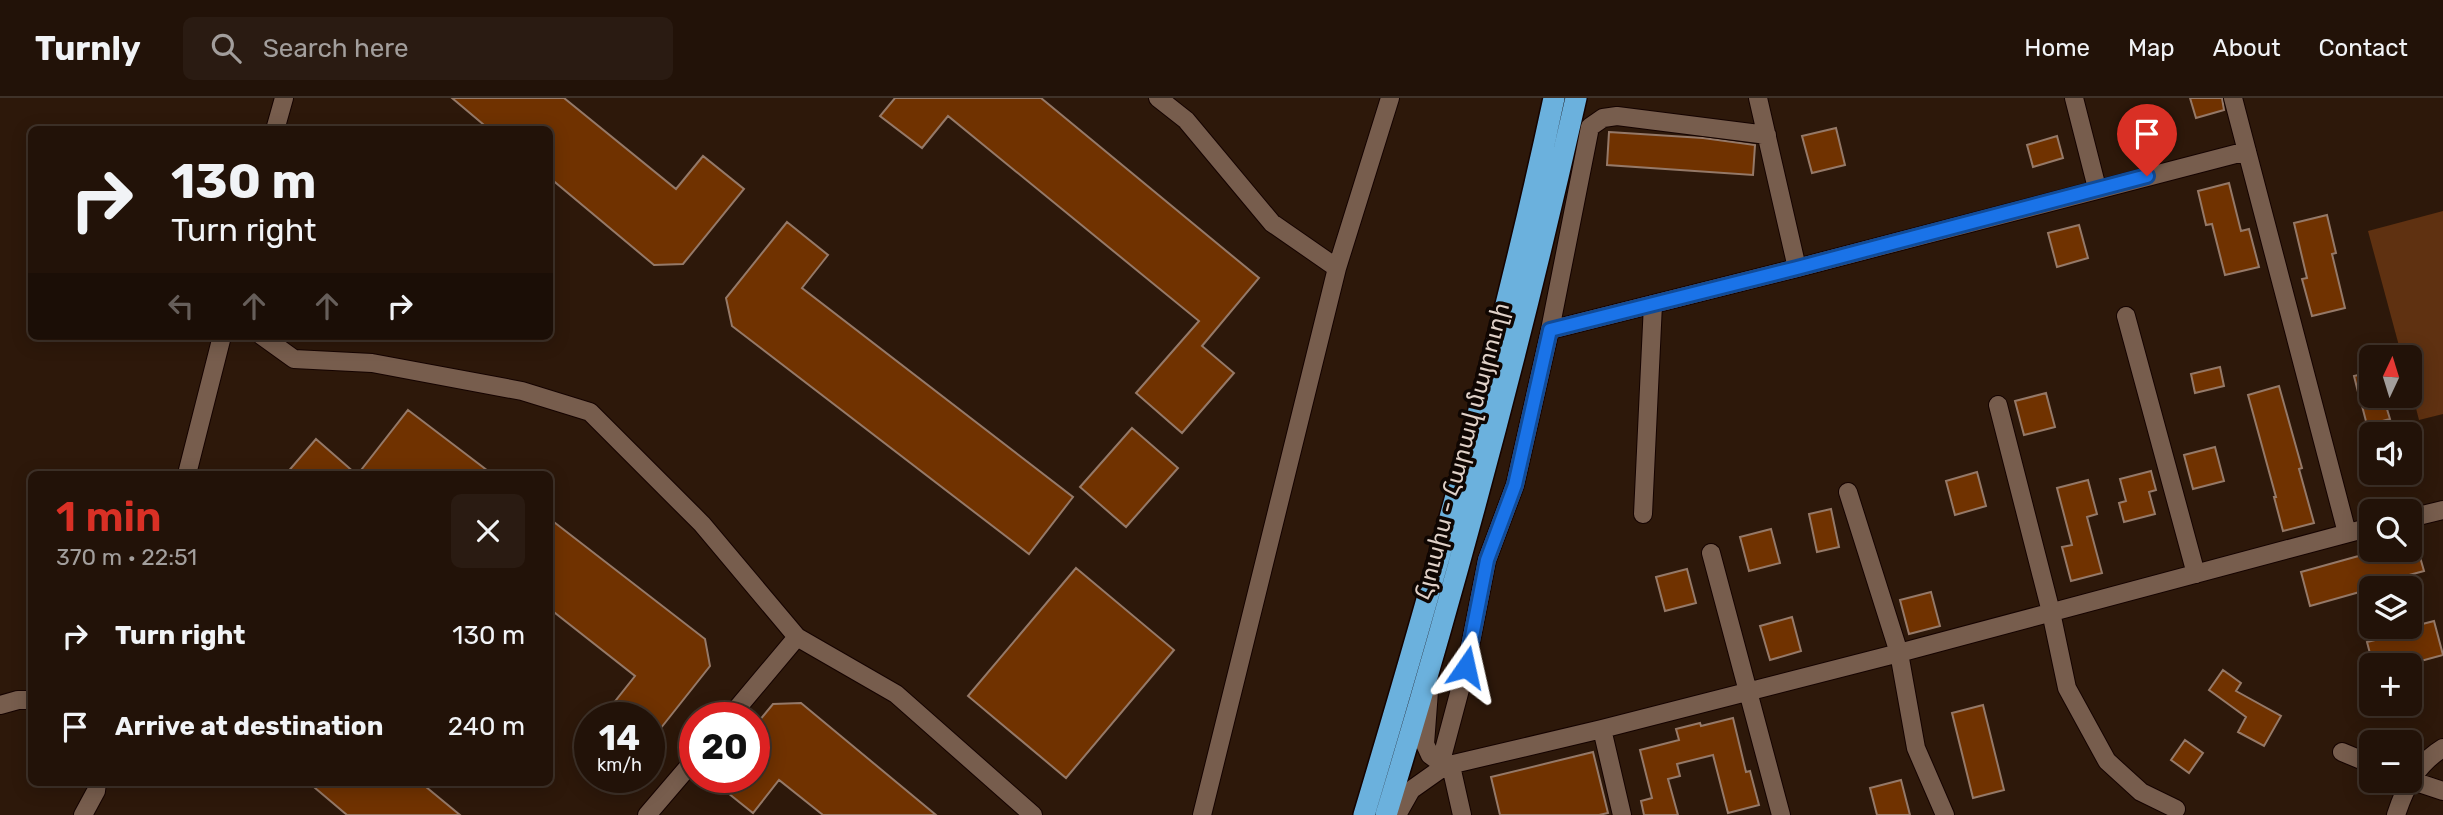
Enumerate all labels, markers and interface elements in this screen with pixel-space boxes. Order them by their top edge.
search box [183,17,673,80]
text: Turnly [35,29,141,68]
icon: search [207,29,245,67]
text: Search here [263,33,409,64]
text: Home [2024,34,2090,62]
text: Map [2128,34,2175,62]
text: About [2213,34,2281,62]
text: Contact [2319,34,2408,62]
pin [2117,104,2177,176]
icon: arrive [2128,115,2166,153]
text: 130 m [171,152,316,210]
icon: right [56,154,147,245]
text: Turn right [171,211,316,249]
icon: left [162,287,200,325]
icon: ahead [235,287,273,325]
icon: ahead [308,287,346,325]
icon: right [381,287,419,325]
street label: Հյուսիս - Հարավ մայրուղի [1409,299,1515,603]
north arrow [2359,345,2422,408]
map controls [2359,345,2422,793]
button: sound [2359,422,2422,485]
text: 1 min [56,492,162,542]
button: close [451,494,525,568]
button: search [2359,499,2422,562]
text: 370 m · 22:51 [56,543,197,571]
button: layers [2359,576,2422,639]
icon: right [56,617,94,655]
text: Turn right [115,620,245,651]
text: 130 m [452,620,525,651]
position arrow [1429,630,1503,704]
button: + [2359,653,2422,716]
speed limit sign: 20 [679,702,770,793]
icon: arrive [56,708,94,746]
text: Arrive at destination [115,711,383,742]
text: 240 m [448,711,525,742]
text: 14 [599,717,640,759]
button: − [2359,730,2422,793]
text: km/h [597,754,642,776]

